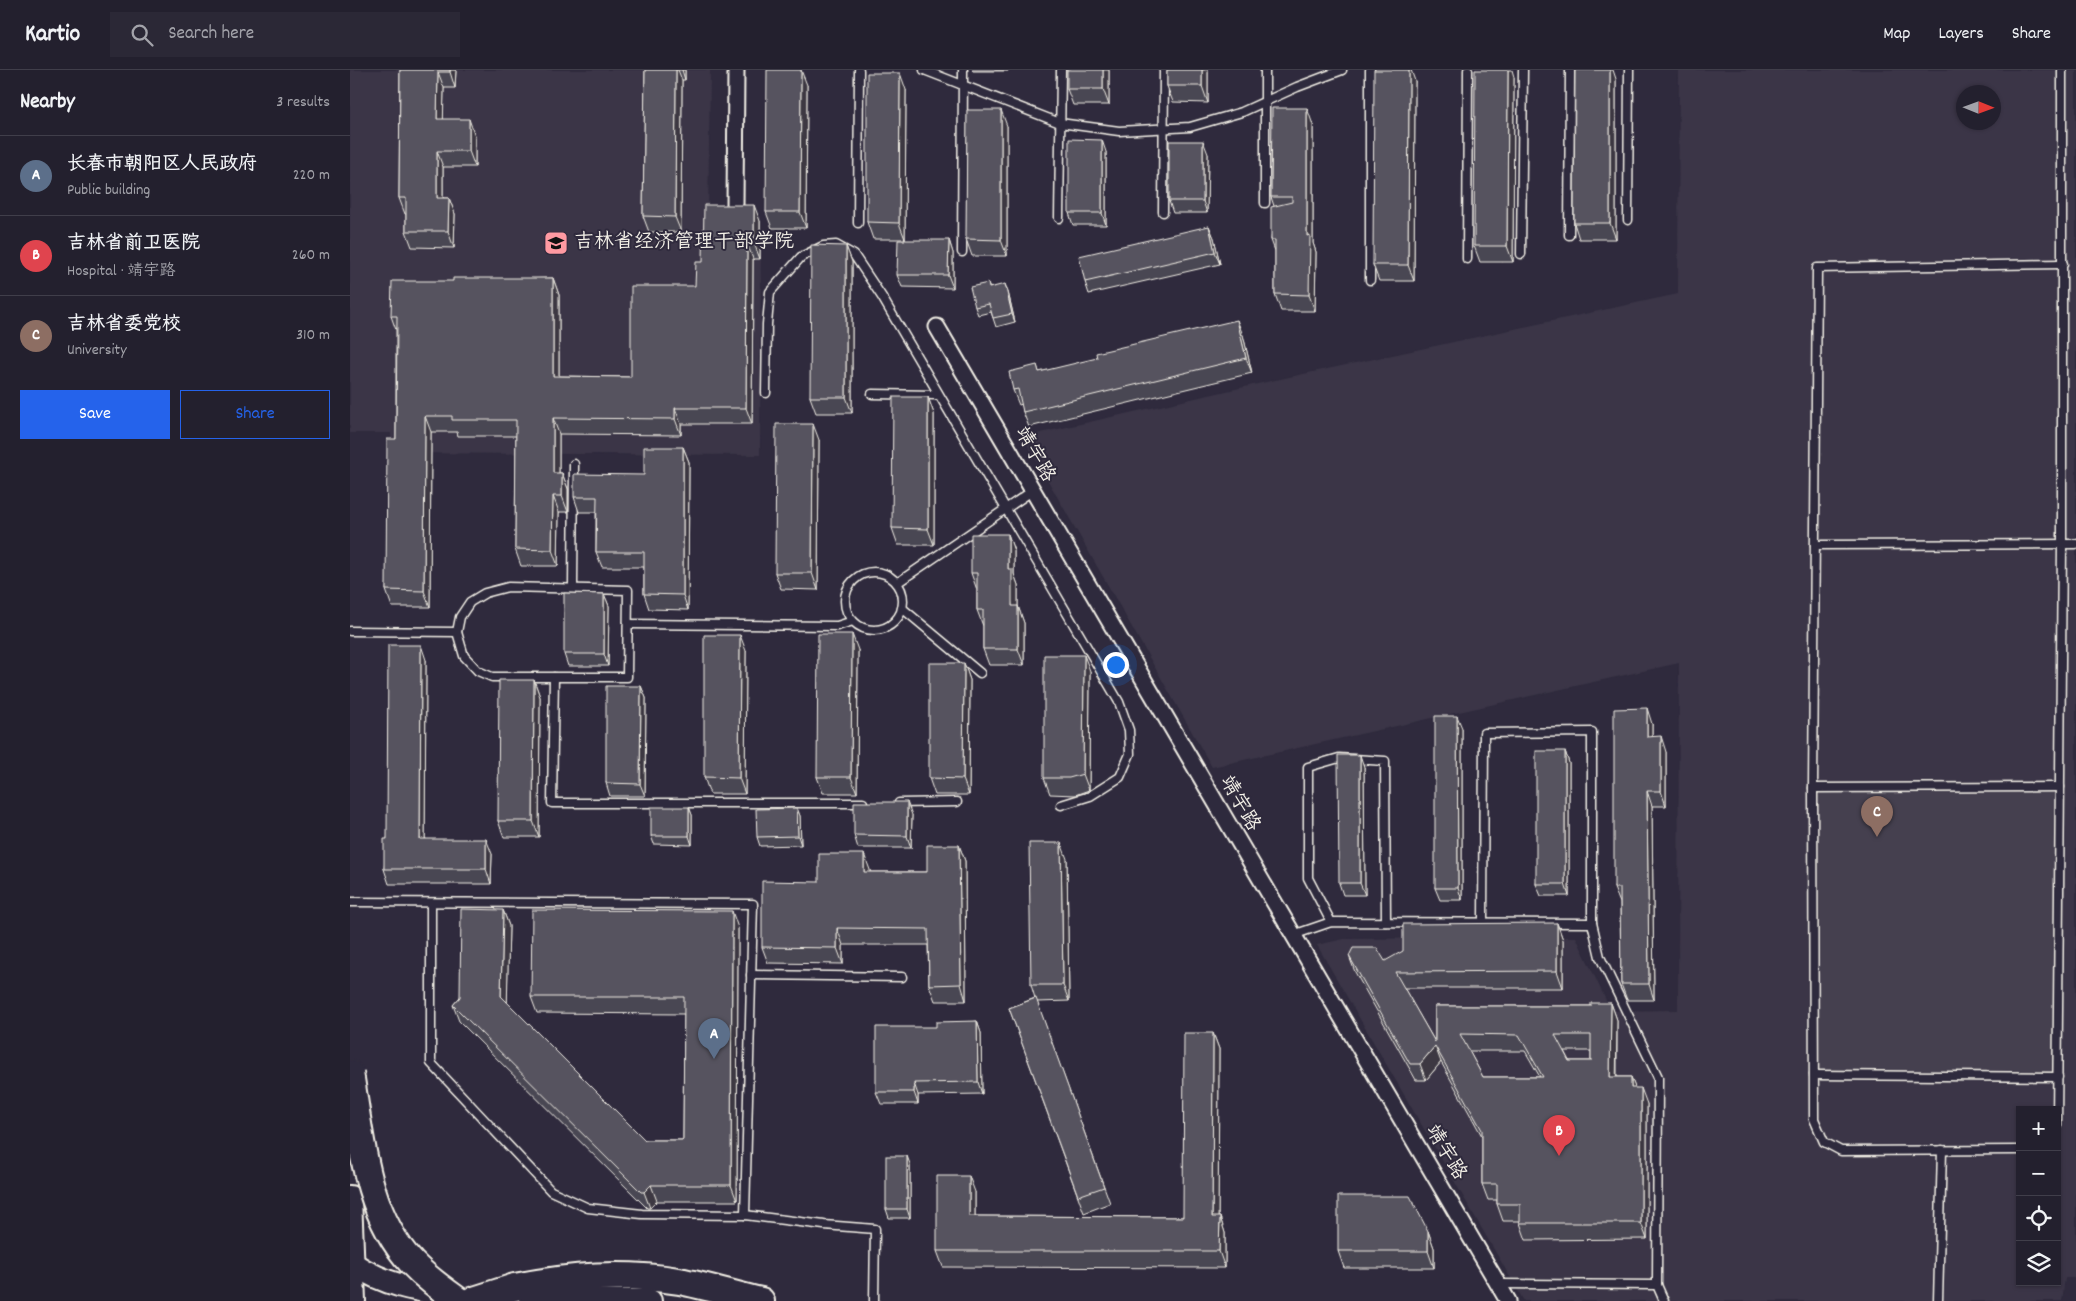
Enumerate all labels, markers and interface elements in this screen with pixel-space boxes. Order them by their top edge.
search box [110,12,460,57]
text: Kartio [25,18,80,52]
icon: search [128,21,156,49]
text: Search here [168,21,254,48]
text: Map [1883,22,1910,47]
text: Layers [1938,22,1984,47]
text: Share [2012,22,2051,47]
north arrow [1956,85,2001,130]
text: Nearby [20,88,75,118]
text: 3 results [276,91,330,114]
text: 长春市朝阳区人民政府 [67,152,257,179]
text: A [32,164,40,187]
text: 220 m [293,164,330,187]
text: Public building [67,179,150,202]
place label: 吉林省经济管理干部学院 [574,229,794,257]
school or university icon: 吉林省经济管理干部学院 [543,230,569,256]
text: 吉林省前卫医院 [67,231,200,258]
text: B [32,244,40,267]
text: 260 m [292,244,330,267]
text: Hospital · 靖宇路 [67,260,176,283]
text: 吉林省委党校 [67,312,181,339]
text: C [32,324,40,347]
text: 310 m [296,324,330,347]
text: University [67,339,127,362]
button: Save [20,390,170,439]
button: Share [180,390,330,439]
street label: 靖宇路 [1007,422,1062,489]
your location [1103,652,1129,678]
street label: 靖宇路 [1212,771,1267,838]
pin: C [1861,796,1893,837]
pin: A [698,1018,730,1059]
map controls [2016,1106,2061,1286]
button: + [2016,1106,2061,1151]
pin: B [1543,1115,1575,1156]
street label: 靖宇路 [1418,1120,1473,1187]
button: − [2016,1151,2061,1196]
button: locate [2016,1196,2061,1241]
button: layers [2016,1241,2061,1286]

